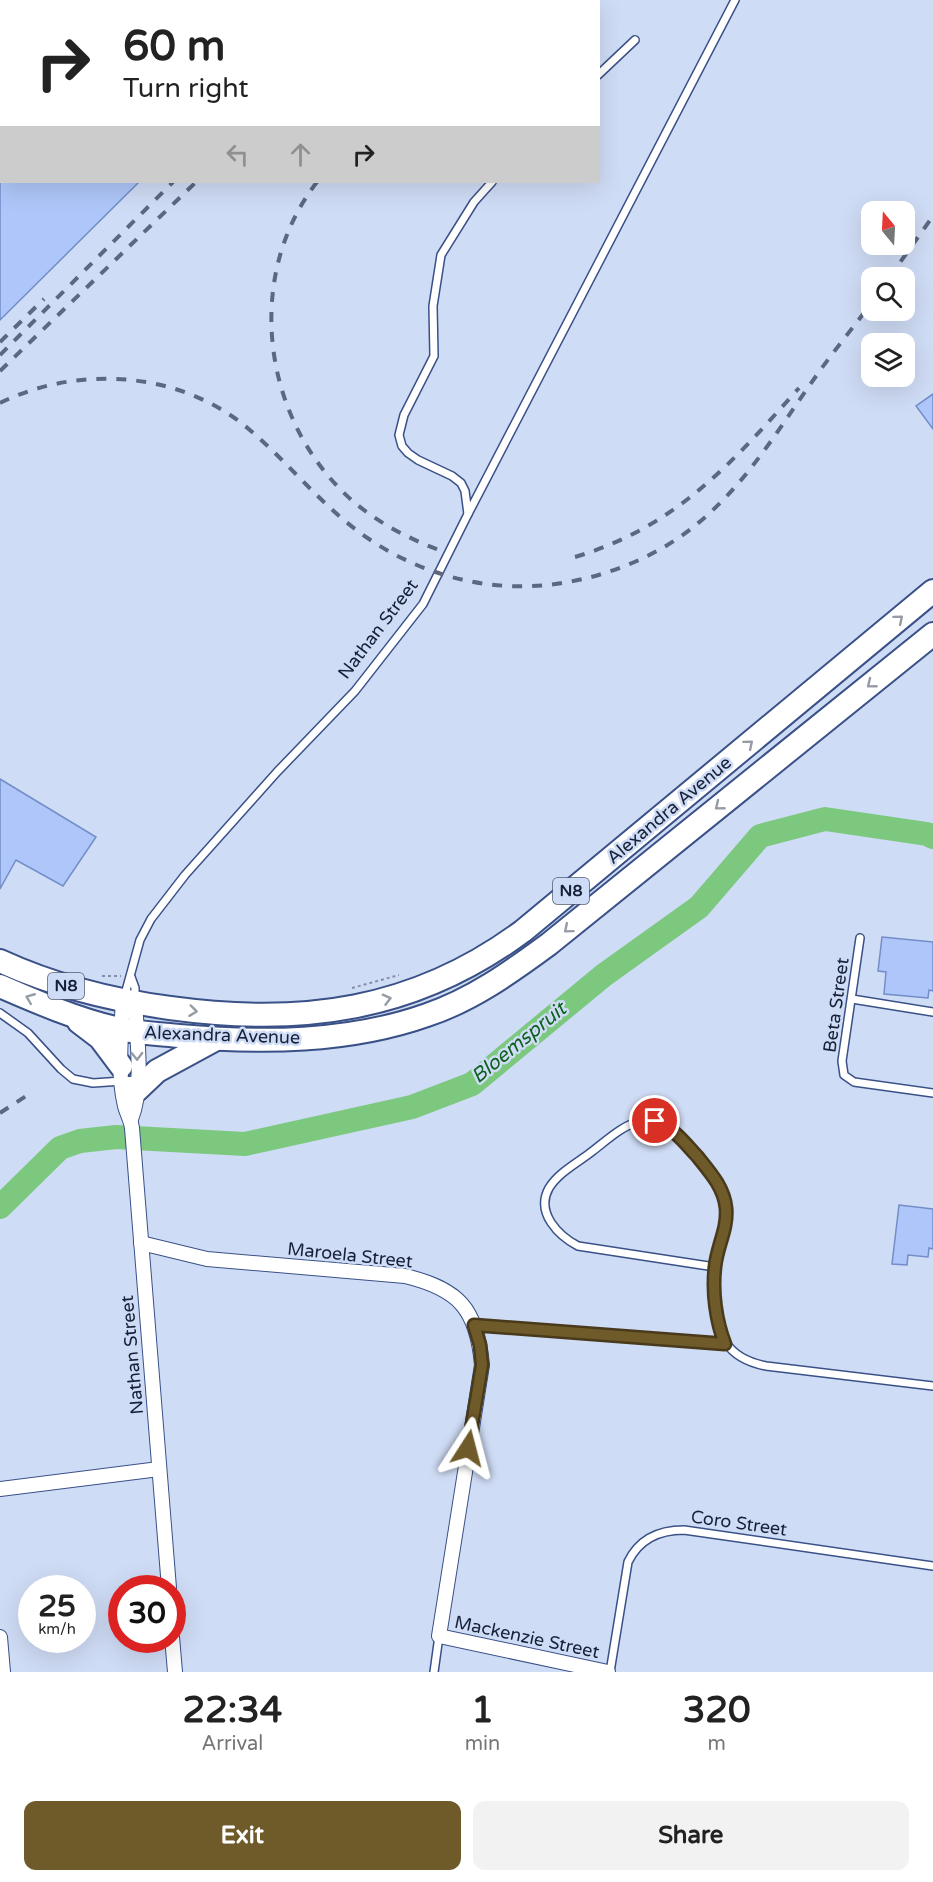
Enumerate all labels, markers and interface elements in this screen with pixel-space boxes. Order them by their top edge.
text: 60 m [123,21,225,72]
icon: right [24,24,102,102]
text: Turn right [123,72,249,105]
icon: left [221,138,254,171]
icon: ahead [284,138,317,171]
icon: right [347,138,380,171]
north arrow [861,201,915,255]
map controls [861,201,915,387]
button: search [861,267,915,321]
button: layers [861,333,915,387]
street label: Nathan Street [333,575,423,683]
one-way arrow [892,616,903,627]
one-way arrow [867,677,878,688]
one-way arrow [742,740,753,751]
street label: Alexandra Avenue [602,751,736,869]
one-way arrow [715,799,726,810]
road number: N8 [553,878,589,904]
one-way arrow [564,922,575,933]
street label: Beta Street [818,956,854,1054]
road number: N8 [48,973,84,999]
one-way arrow [25,993,36,1005]
one-way arrow [381,994,391,1006]
water label: Bloemspruit [467,996,573,1089]
one-way arrow [189,1004,198,1017]
street label: Alexandra Avenue [144,1021,300,1049]
one-way arrow [131,1052,143,1061]
pin [629,1095,680,1146]
icon: arrive [638,1104,671,1137]
street label: Maroela Street [286,1237,414,1273]
street label: Nathan Street [116,1294,148,1415]
position arrow [436,1416,500,1480]
street label: Coro Street [690,1505,789,1541]
speed limit sign: 30 [108,1575,186,1653]
text: 25 [38,1588,76,1625]
street label: Mackenzie Street [452,1611,602,1663]
text: km/h [38,1620,76,1638]
text: 22:34 [182,1689,282,1732]
text: 1 [471,1689,494,1732]
text: 320 [683,1689,751,1732]
text: Arrival [201,1732,263,1756]
text: min [465,1732,500,1756]
text: m [707,1732,726,1756]
button: Exit [24,1801,461,1870]
button: Share [473,1801,909,1870]

